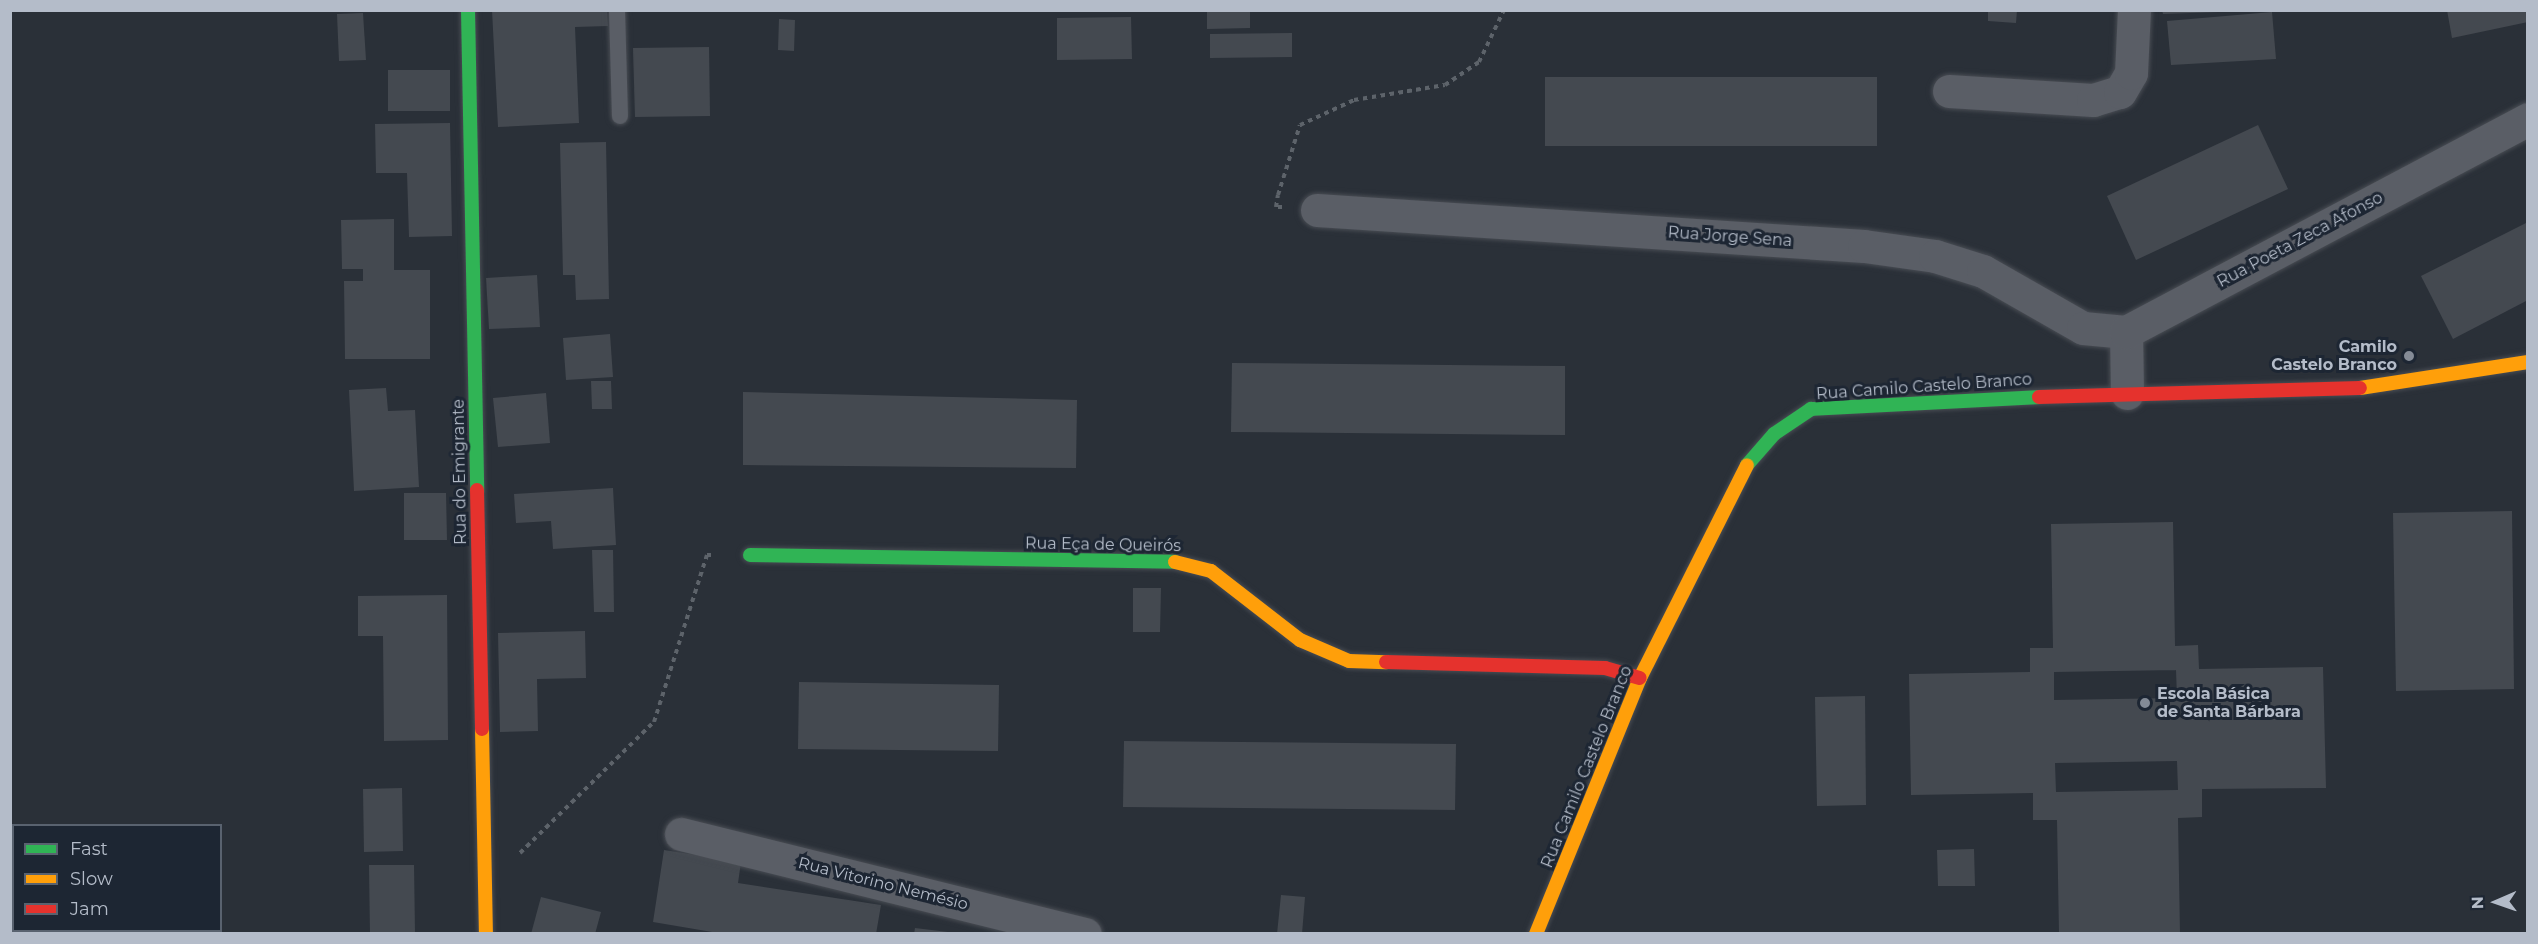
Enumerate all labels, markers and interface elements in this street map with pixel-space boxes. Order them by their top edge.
street label: Rua Poeta Zeca Afonso [2214,188,2386,292]
street label: Rua Jorge Sena [1667,223,1793,251]
place label: Camilo Castelo Branco [2271,337,2397,375]
marker: Camilo Castelo Branco [2402,349,2416,363]
street label: Rua Camilo Castelo Branco [1815,370,2033,404]
street label: Rua do Emigrante [449,399,471,545]
street label: Rua Eça de Queirós [1025,534,1181,556]
street label: Rua Camilo Castelo Branco [1538,663,1636,871]
place label: Escola Básica de Santa Bárbara [2157,684,2301,722]
marker: Escola Básica de Santa Bárbara [2138,696,2152,710]
legend [12,824,222,932]
text: Fast [70,838,108,860]
street label: Rua Vitorino Nemésio [796,854,970,914]
text: Slow [70,868,113,890]
north arrow [2466,872,2526,932]
text: N [2468,896,2487,909]
text: Jam [70,898,109,920]

